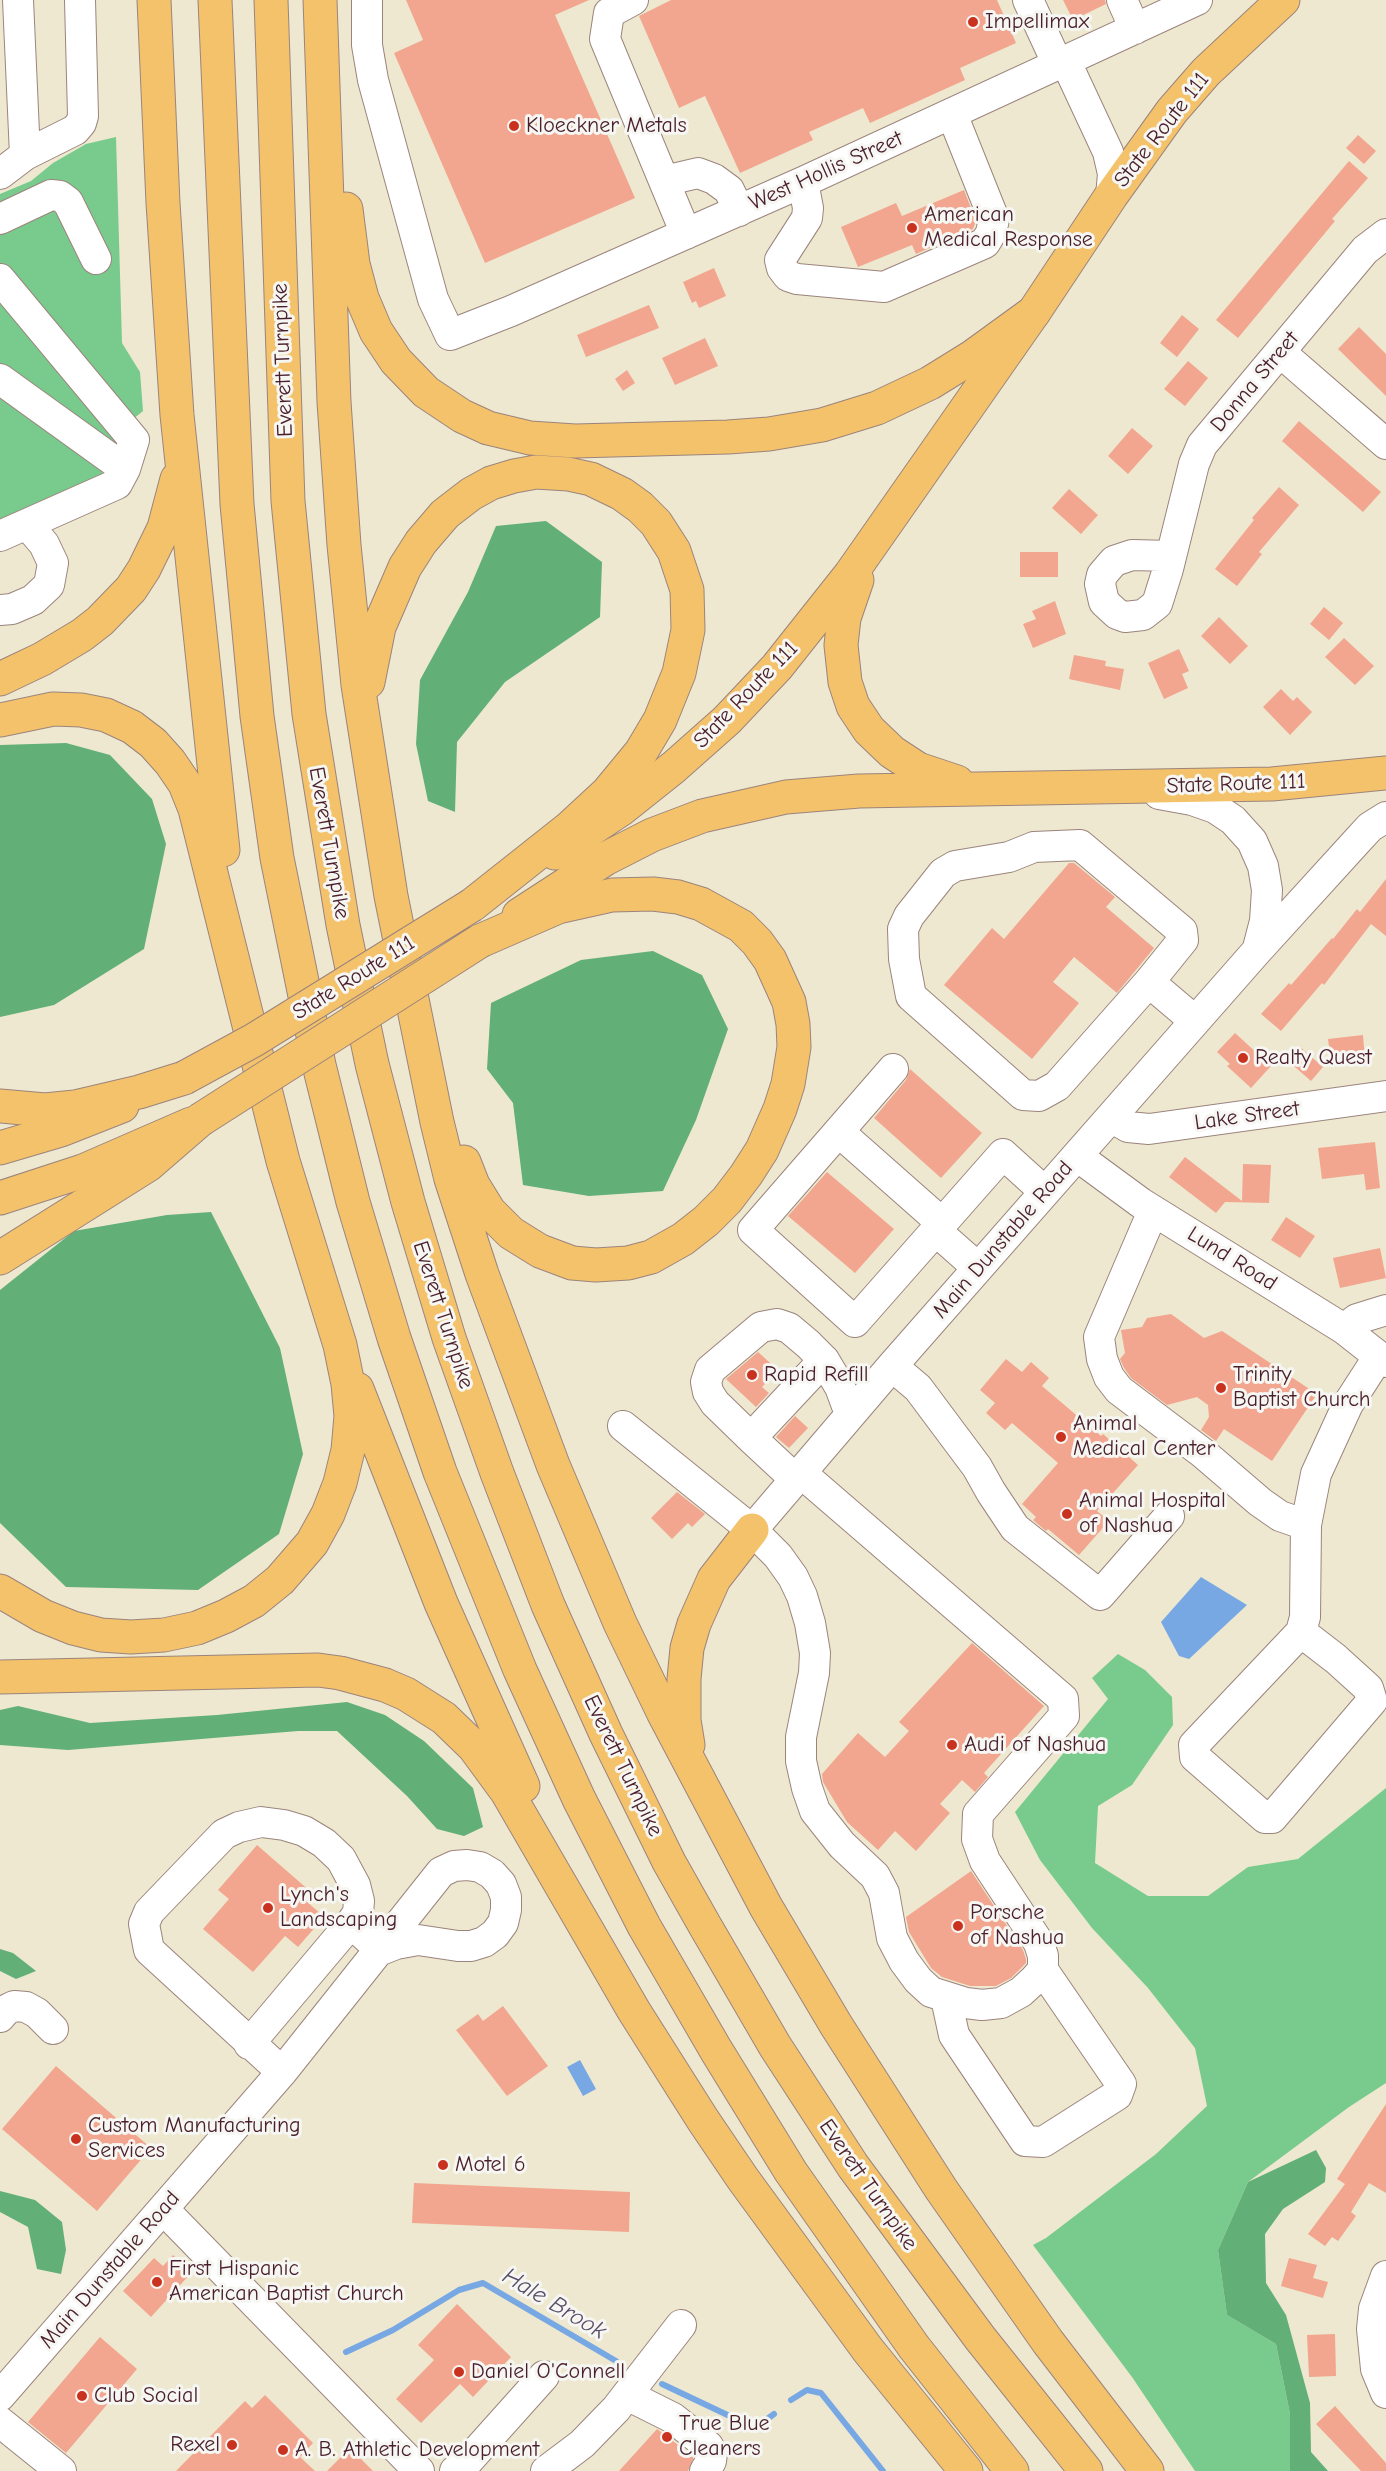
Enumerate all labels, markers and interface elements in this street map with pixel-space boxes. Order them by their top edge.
place label: Impellimax [985,9,1089,35]
marker: Impellimax [966,15,980,29]
street label: State Route 111 [1109,67,1215,193]
place label: Kloeckner Metals [526,113,687,139]
marker: Kloeckner Metals [507,119,521,133]
street label: West Hollis Street [745,125,907,217]
place label: American Medical Response [924,202,1093,254]
marker: American Medical Response [905,221,919,235]
street label: Everett Turnpike [267,283,299,437]
street label: Donna Street [1205,326,1305,438]
street label: State Route 111 [688,636,804,754]
street label: Everett Turnpike [303,765,355,921]
street label: State Route 111 [1166,768,1306,800]
street label: State Route 111 [288,930,420,1026]
place label: Realty Quest [1255,1045,1372,1071]
marker: Realty Quest [1236,1051,1250,1065]
street label: Lake Street [1193,1096,1301,1136]
street label: Main Dunstable Road [927,1156,1079,1324]
street label: Lund Road [1182,1221,1282,1297]
street label: Everett Turnpike [407,1238,479,1392]
place label: Rapid Refill [764,1362,869,1388]
place label: Trinity Baptist Church [1233,1362,1371,1414]
marker: Rapid Refill [745,1368,759,1382]
marker: Trinity Baptist Church [1214,1381,1228,1395]
place label: Animal Medical Center [1073,1411,1215,1462]
marker: Animal Medical Center [1054,1430,1068,1444]
place label: Animal Hospital of Nashua [1079,1488,1226,1540]
marker: Animal Hospital of Nashua [1060,1507,1074,1521]
street label: Everett Turnpike [577,1691,669,1841]
place label: Audi of Nashua [964,1732,1106,1758]
marker: Audi of Nashua [945,1738,959,1752]
place label: Lynch's Landscaping [280,1882,397,1934]
place label: Porsche of Nashua [970,1900,1064,1952]
marker: Lynch's Landscaping [261,1901,275,1915]
marker: Porsche of Nashua [951,1919,965,1933]
place label: Custom Manufacturing Services [88,2113,301,2164]
street label: Everett Turnpike [813,2114,923,2256]
marker: Custom Manufacturing Services [69,2132,83,2146]
place label: Motel 6 [455,2152,526,2178]
marker: Motel 6 [436,2158,450,2172]
street label: Main Dunstable Road [34,2186,186,2354]
place label: First Hispanic American Baptist Church [169,2256,404,2308]
water label: Hale Brook [497,2262,611,2346]
marker: First Hispanic American Baptist Church [150,2275,164,2289]
place label: Daniel O'Connell [471,2359,625,2385]
marker: Daniel O'Connell [452,2365,466,2379]
place label: Club Social [94,2383,198,2409]
marker: Club Social [75,2389,89,2403]
place label: True Blue Cleaners [679,2411,770,2462]
marker: True Blue Cleaners [660,2430,674,2444]
place label: Rexel [170,2432,220,2458]
place label: A. B. Athletic Development [295,2437,539,2463]
marker: Rexel [225,2438,239,2452]
marker: A. B. Athletic Development [276,2443,290,2457]

